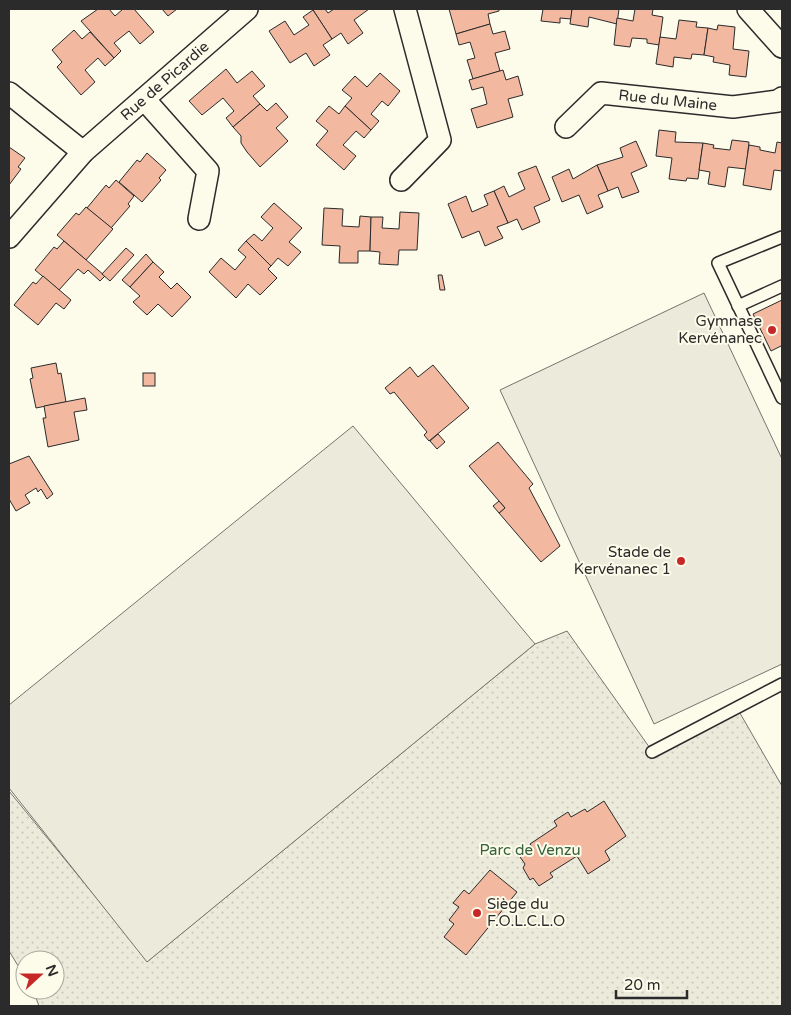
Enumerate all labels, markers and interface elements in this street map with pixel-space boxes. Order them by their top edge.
street label: Rue de Picardie [117,37,213,124]
street label: Rue du Maine [618,86,718,114]
place label: Gymnase Kervénanec [678,312,762,347]
marker: Gymnase Kervénanec [766,324,778,336]
place label: Stade de Kervénanec 1 [574,543,671,578]
marker: Stade de Kervénanec 1 [675,555,687,567]
park label: Parc de Venzu [479,841,581,859]
place label: Siège du F.O.L.C.L.O [487,895,565,930]
marker: Siège du F.O.L.C.L.O [471,907,483,919]
north arrow [15,950,65,1000]
text: N [42,962,62,979]
scale bar [616,968,687,1000]
text: 20 m [624,976,661,994]

